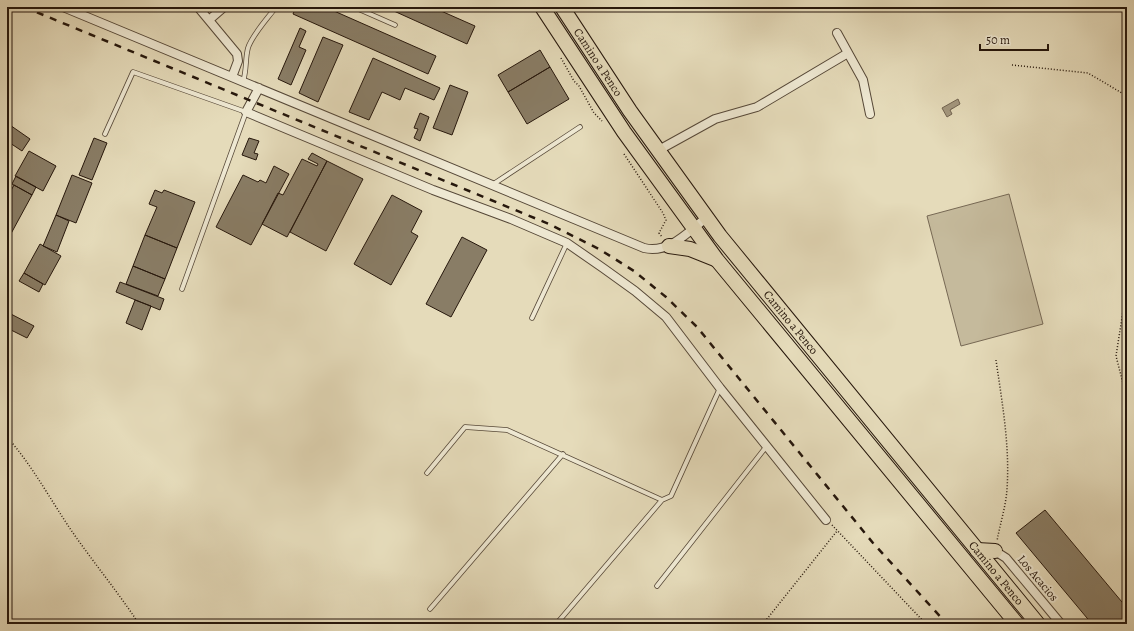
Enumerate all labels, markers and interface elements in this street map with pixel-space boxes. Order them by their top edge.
street label: Camino a Penco [570,25,626,99]
scale bar [980,26,1048,52]
text: 50 m [986,32,1010,48]
street label: Camino a Penco [760,287,822,358]
street label: Camino a Penco [965,538,1027,608]
street label: Los Acacios [1014,551,1062,605]

